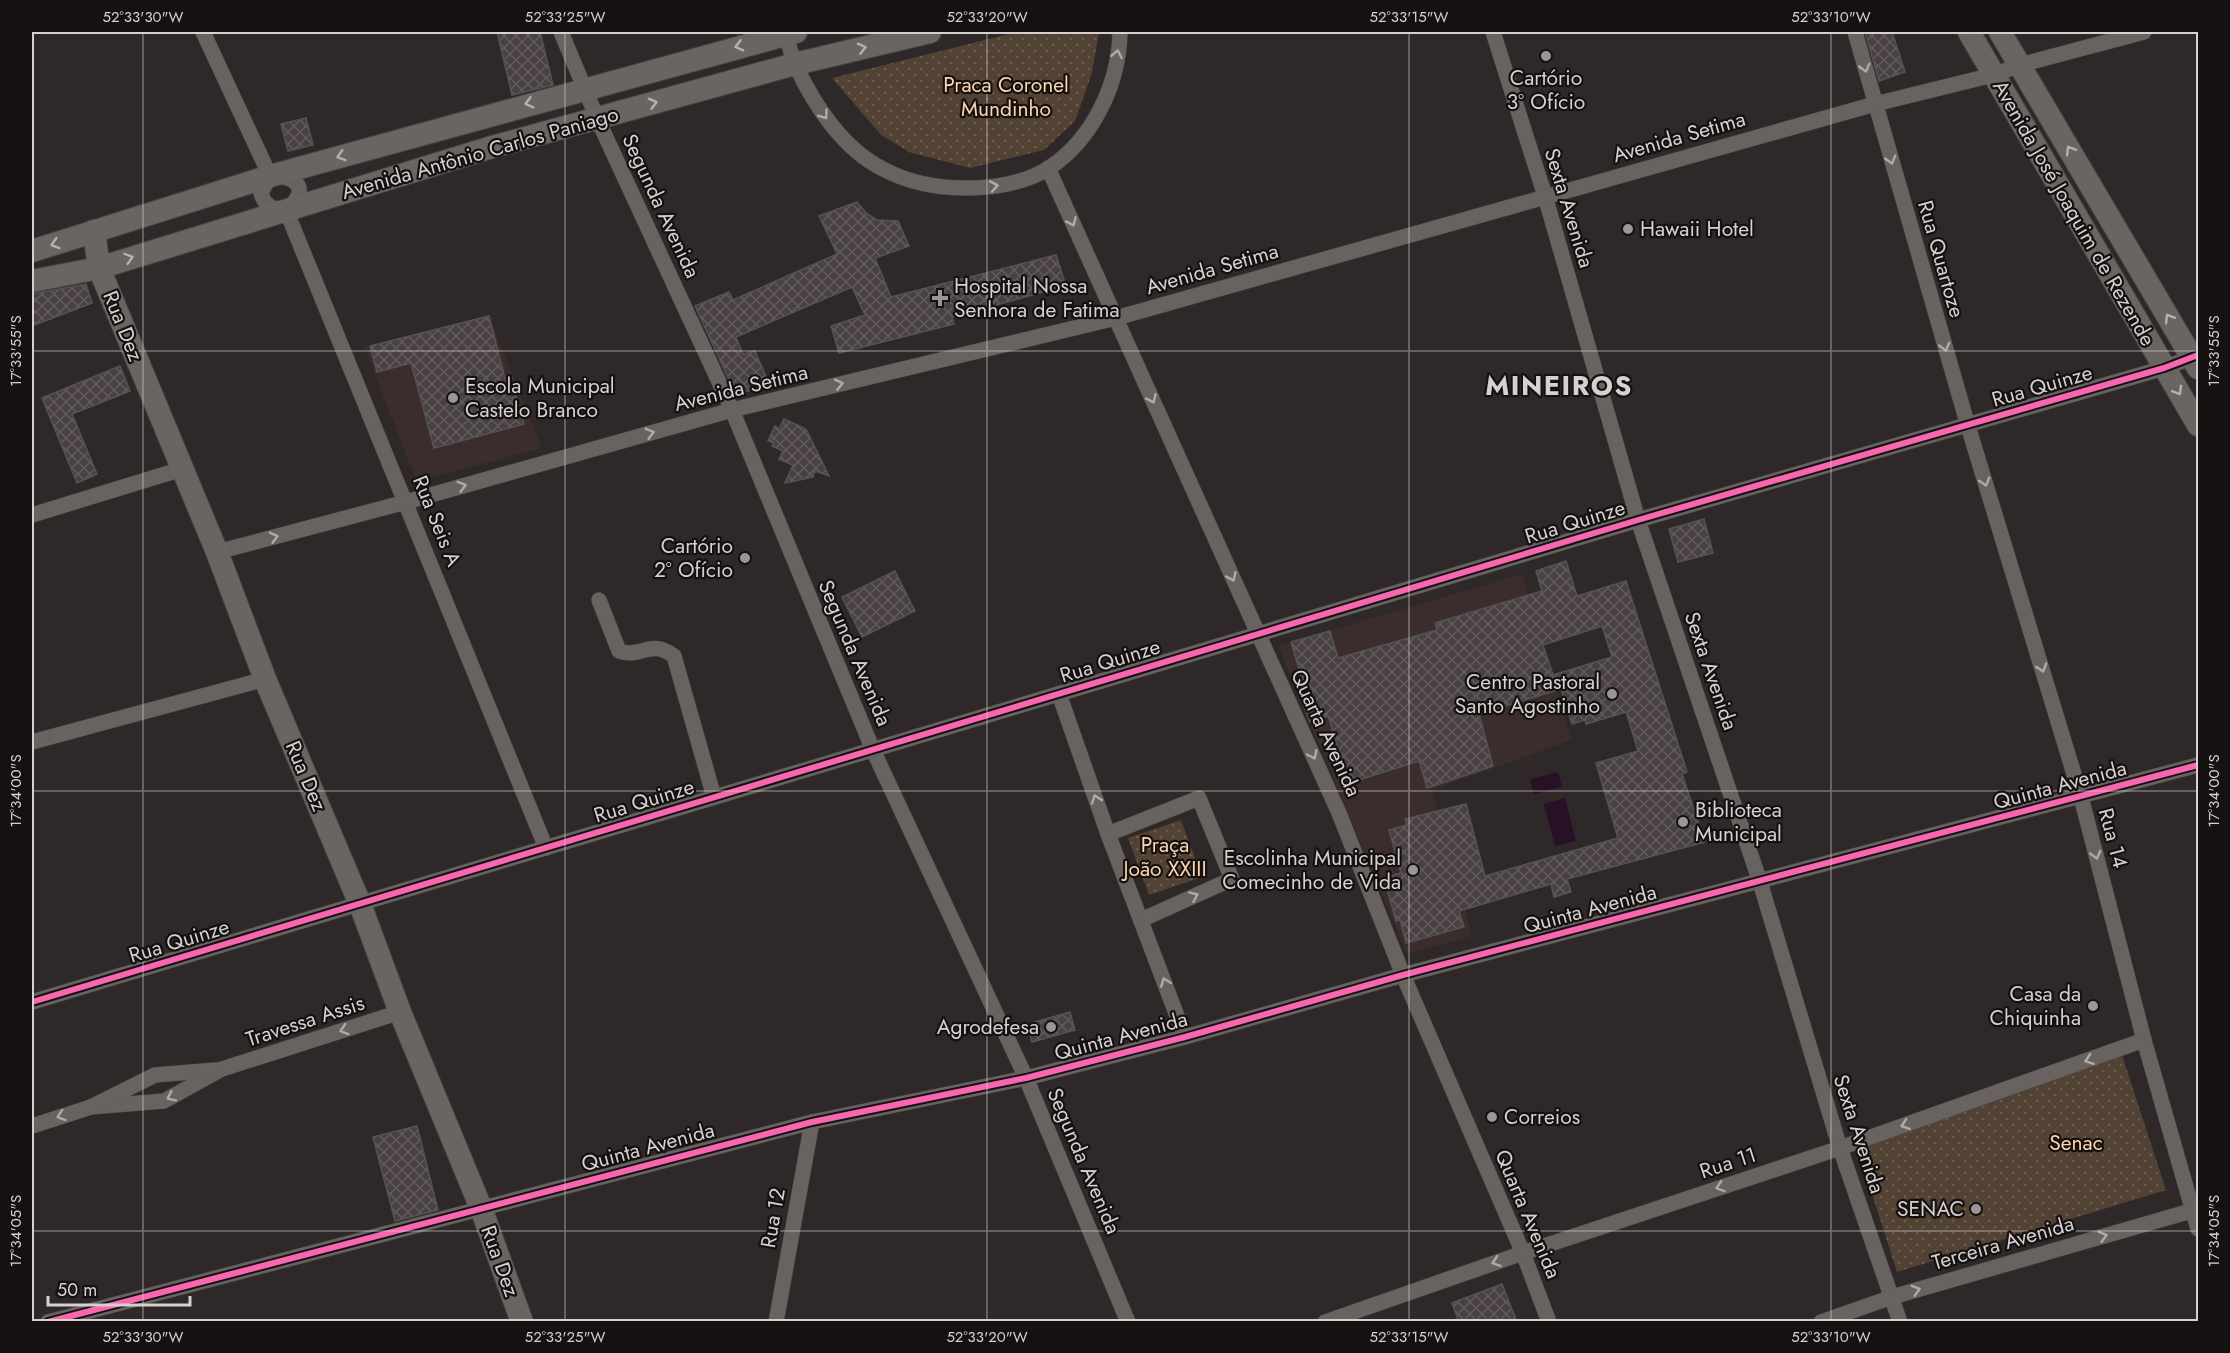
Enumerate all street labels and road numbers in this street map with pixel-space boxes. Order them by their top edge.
street label: Avenida José Joaquim de Rezende [1985,74,2163,352]
street label: Avenida Antônio Carlos Paniago [338,99,622,207]
street label: Avenida Setima [1609,104,1749,170]
street label: Segunda Avenida [614,129,708,283]
street label: Sexta Avenida [1537,145,1601,271]
street label: Rua Quartoze [1910,197,1972,321]
street label: Avenida Setima [1142,236,1282,302]
street label: Rua Dez [95,286,151,366]
street label: Avenida Setima [671,357,811,419]
street label: Rua Quinze [1988,357,2096,415]
street label: Rua Seis A [405,471,469,571]
street label: Rua Quinze [1521,492,1629,551]
street label: Segunda Avenida [811,575,899,731]
street label: Sexta Avenida [1677,608,1745,734]
street label: Rua Quinze [1056,631,1164,690]
street label: Quarta Avenida [1283,664,1369,802]
street label: Rua Dez [278,736,334,816]
street label: Quinta Avenida [1990,753,2130,817]
street label: Rua Quinze [590,771,698,830]
street label: Rua 14 [2091,805,2135,871]
street label: Quinta Avenida [1520,877,1660,941]
street label: Rua Quinze [125,911,233,970]
street label: Travessa Assis [242,988,368,1054]
street label: Quinta Avenida [1051,1004,1191,1068]
street label: Sexta Avenida [1826,1071,1892,1197]
street label: Segunda Avenida [1040,1083,1128,1239]
street label: Quinta Avenida [578,1115,718,1179]
street label: Rua 11 [1696,1140,1760,1186]
street label: Quarta Avenida [1487,1145,1569,1283]
street label: Rua 12 [753,1186,793,1250]
street label: Terceira Avenida [1929,1208,2077,1278]
street label: Rua Dez [473,1221,527,1301]

